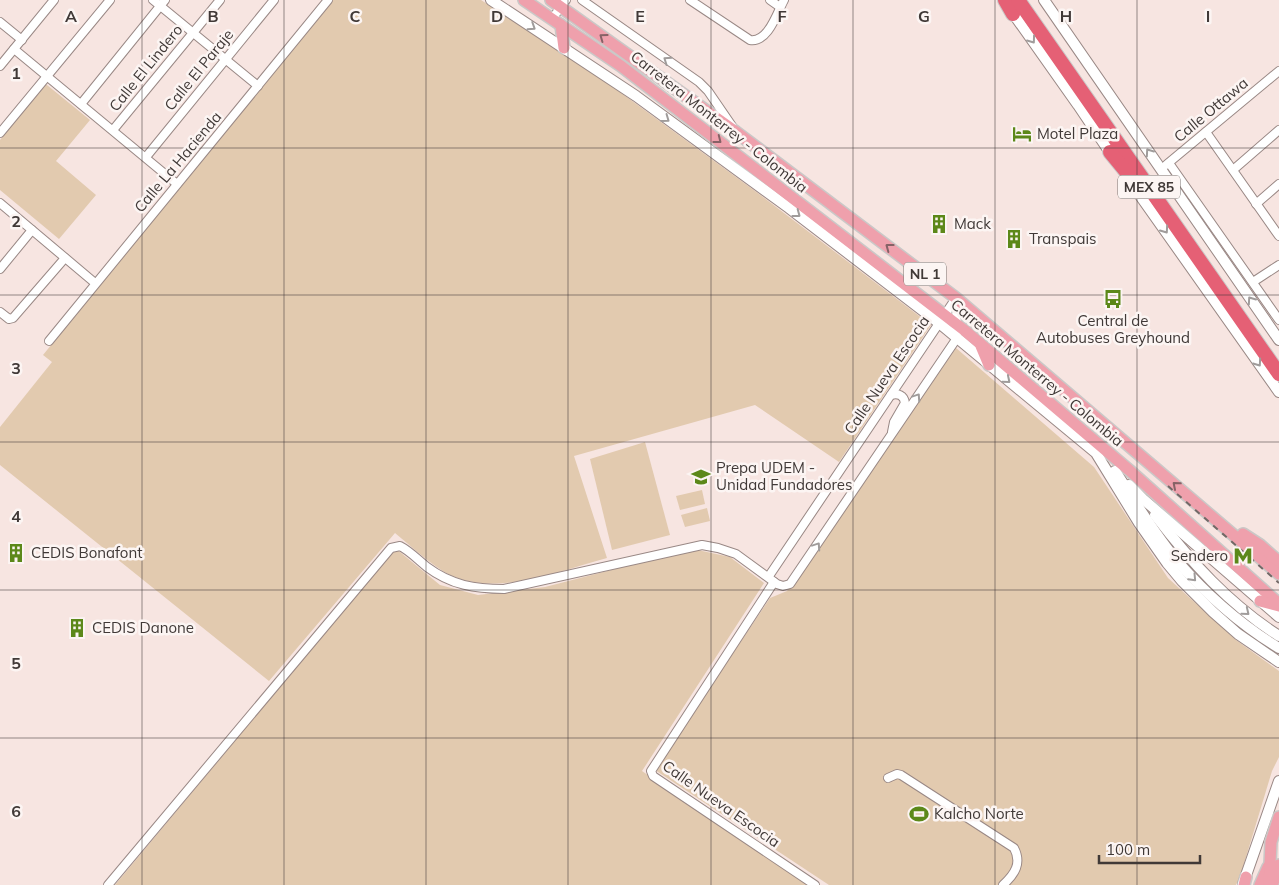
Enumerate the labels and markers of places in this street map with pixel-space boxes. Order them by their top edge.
hotel icon: Motel Plaza [1011,123,1033,145]
place label: Motel Plaza [1037,124,1118,143]
building icon: Mack [928,213,950,235]
place label: Mack [954,214,991,233]
building icon: Transpais [1003,228,1025,250]
place label: Transpais [1029,229,1097,248]
bus stop icon: Central de Autobuses Greyhound [1102,288,1124,310]
place label: Central de Autobuses Greyhound [1036,311,1190,347]
place label: Prepa UDEM - Unidad Fundadores [716,458,852,494]
school or university icon: Prepa UDEM - Unidad Fundadores [690,466,712,488]
building icon: CEDIS Bonafont [5,542,27,564]
place label: CEDIS Bonafont [31,543,142,562]
metro station icon: Sendero [1232,545,1254,567]
place label: Sendero [1171,546,1228,565]
building icon: CEDIS Danone [66,617,88,639]
place label: CEDIS Danone [92,618,194,637]
sports icon: Kalcho Norte [908,803,930,825]
place label: Kalcho Norte [934,804,1024,823]

